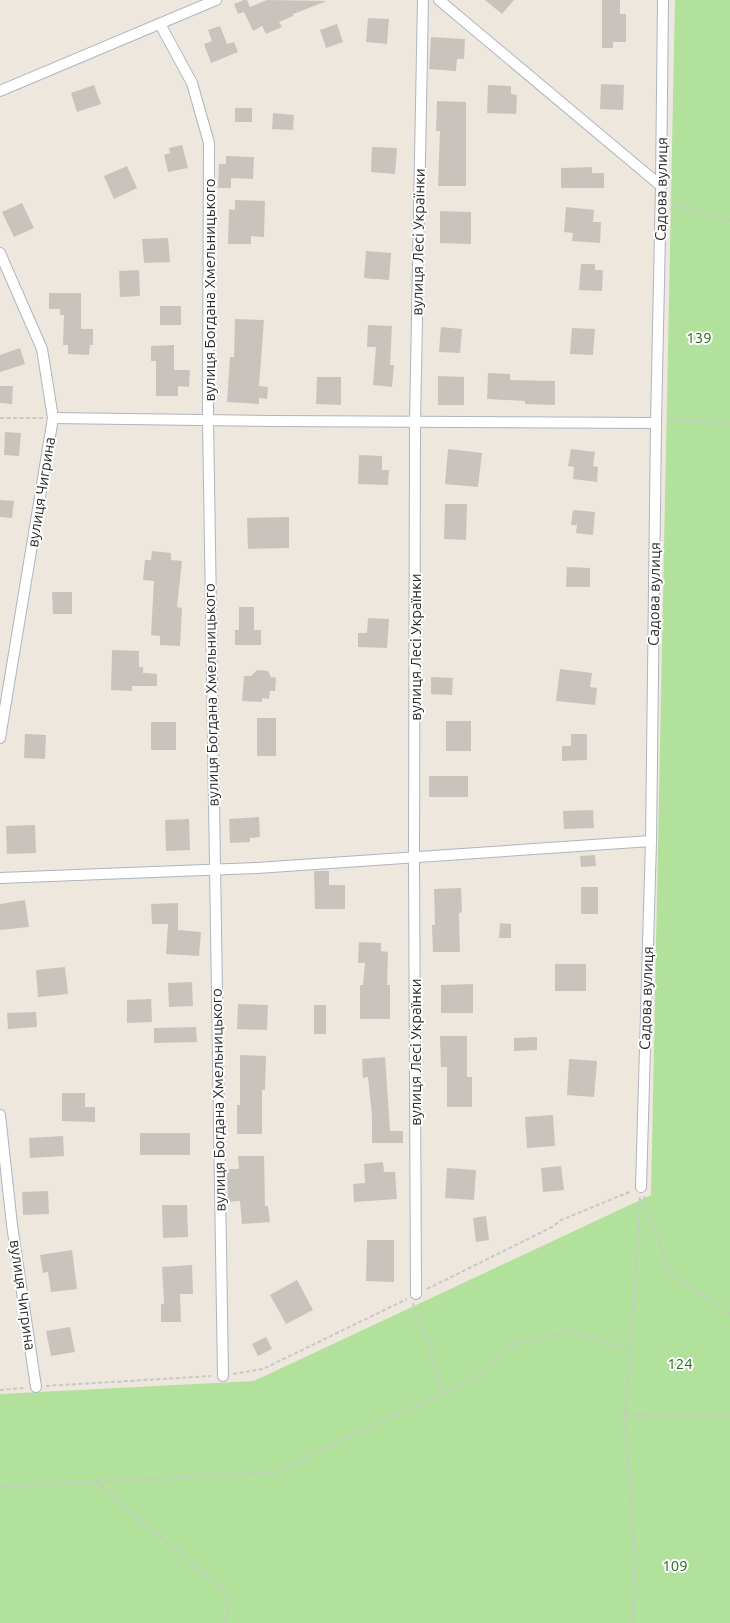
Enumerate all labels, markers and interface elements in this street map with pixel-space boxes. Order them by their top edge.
street label: Садова вулиця [652,137,670,241]
street label: вулиця Лесі Українки [408,168,428,316]
street label: вулиця Богдана Хмельницького [201,178,218,402]
park label: 139 [686,329,712,346]
street label: вулиця Чигрина [24,436,58,548]
street label: Садова вулиця [645,542,663,646]
street label: вулиця Лесі Українки [407,573,424,721]
street label: вулиця Богдана Хмельницького [201,583,221,807]
street label: Садова вулиця [636,946,656,1050]
street label: вулиця Лесі Українки [407,978,424,1126]
street label: вулиця Богдана Хмельницького [208,988,228,1212]
street label: вулиця Чигрина [7,1239,39,1351]
park label: 124 [667,1355,693,1372]
park label: 109 [662,1557,688,1574]

